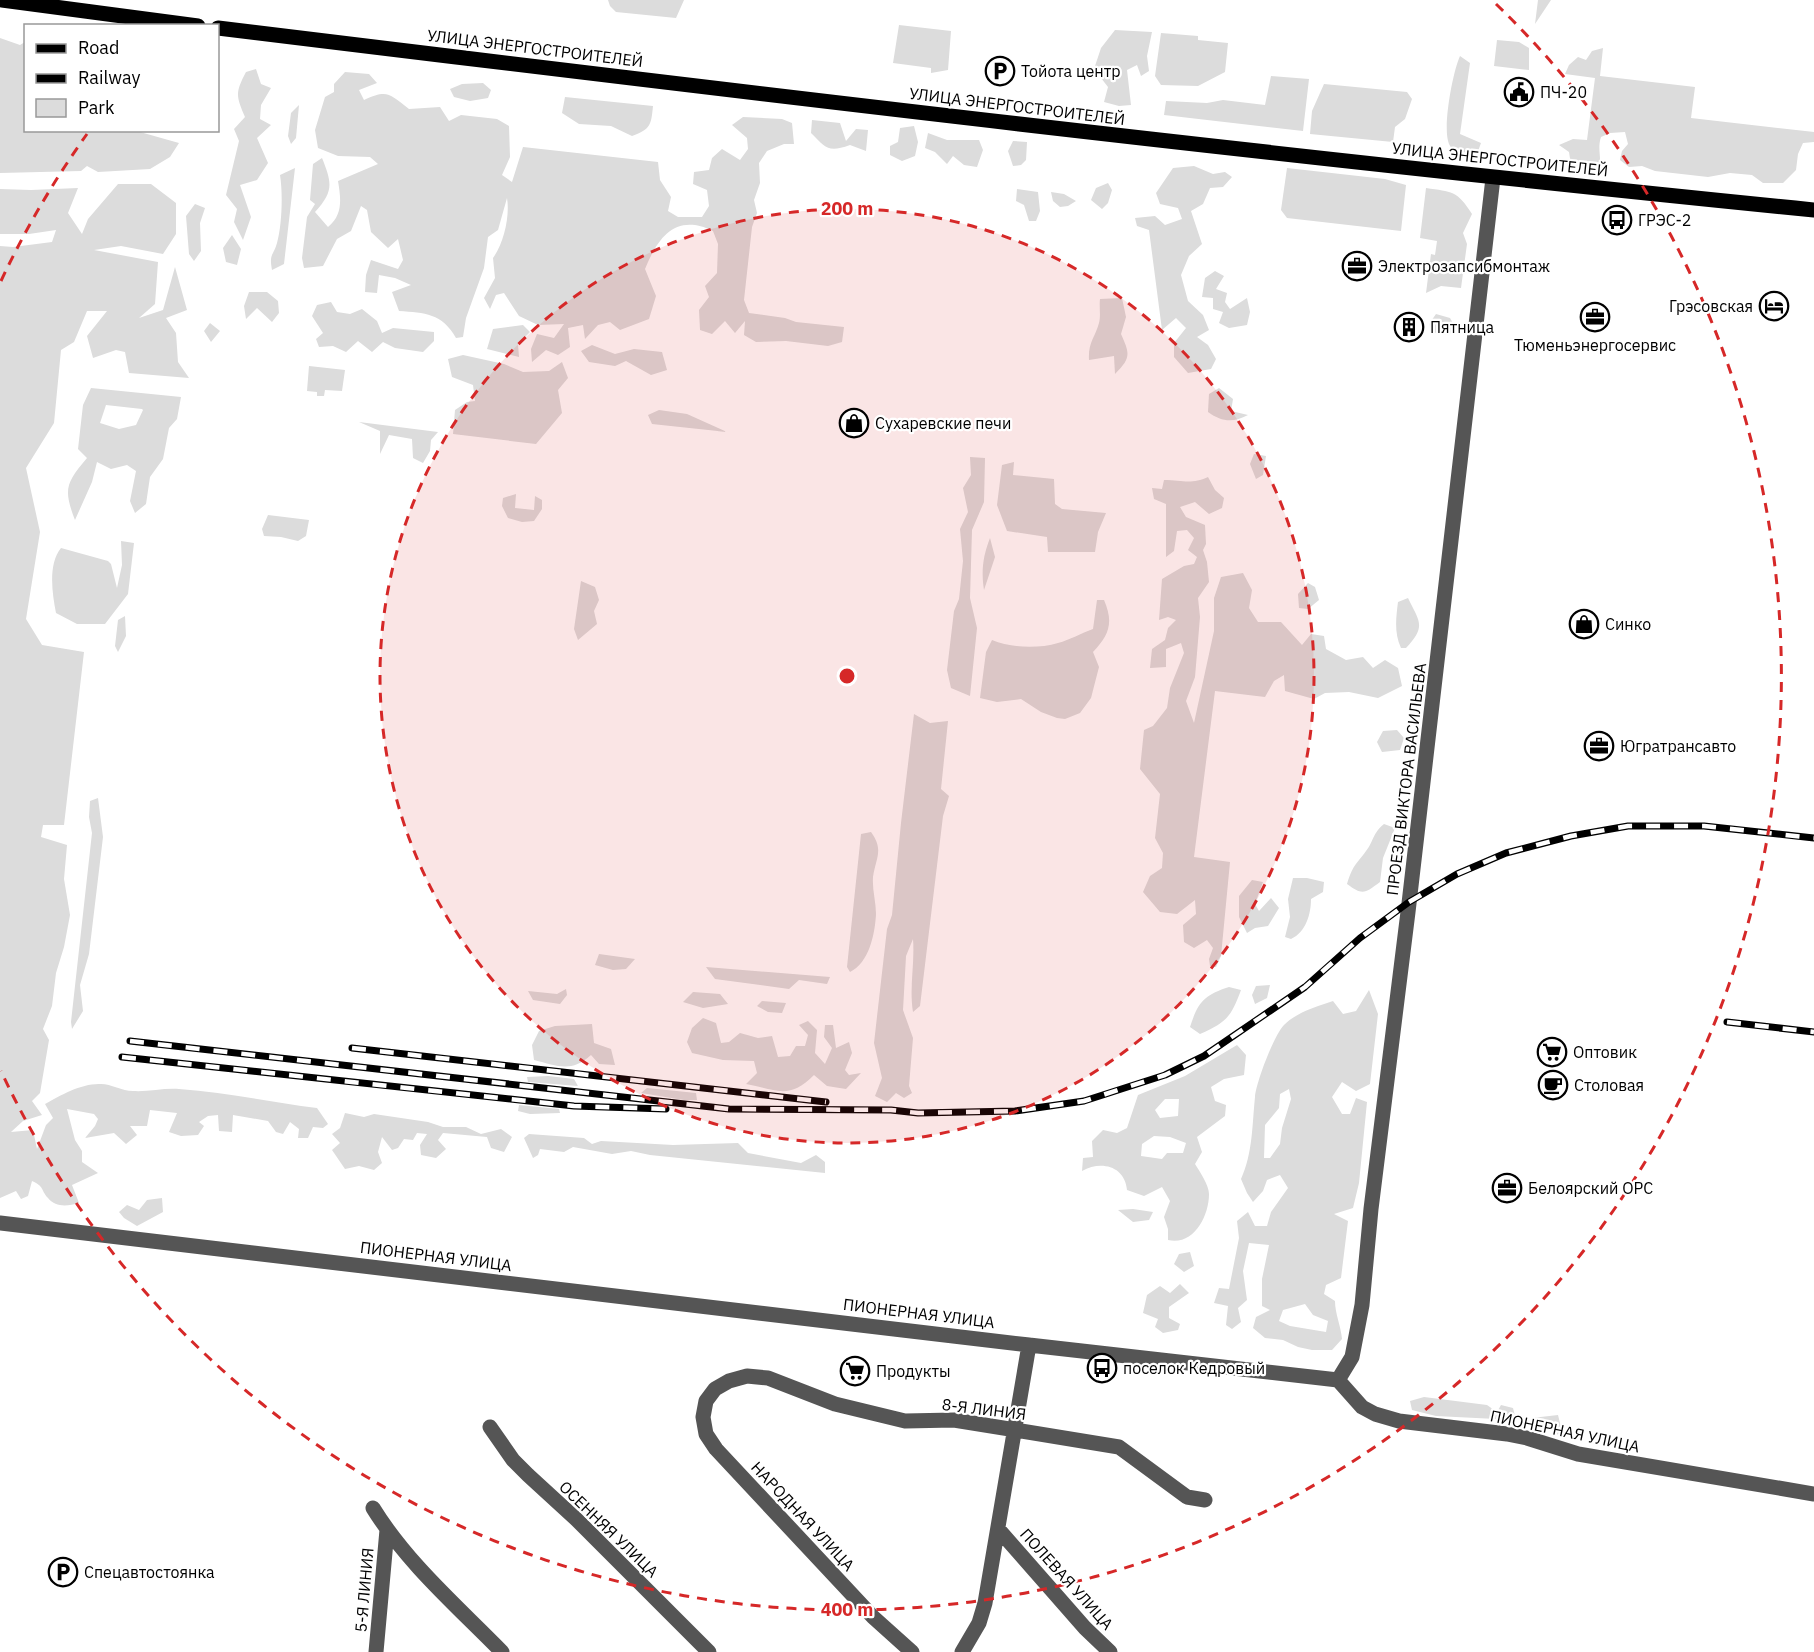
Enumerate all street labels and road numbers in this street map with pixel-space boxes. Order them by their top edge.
street label: УЛИЦА ЭНЕРГОСТРОИТЕЛЕЙ [426,25,644,71]
street label: УЛИЦА ЭНЕРГОСТРОИТЕЛЕЙ [908,83,1126,129]
street label: УЛИЦА ЭНЕРГОСТРОИТЕЛЕЙ [1391,138,1609,180]
street label: ПРОЕЗД ВИКТОРА ВАСИЛЬЕВА [1382,662,1430,896]
street label: ПИОНЕРНАЯ УЛИЦА [359,1237,513,1275]
street label: ПИОНЕРНАЯ УЛИЦА [842,1294,996,1332]
street label: 8-Я ЛИНИЯ [941,1394,1027,1424]
street label: ПИОНЕРНАЯ УЛИЦА [1488,1405,1642,1457]
street label: НАРОДНАЯ УЛИЦА [747,1457,859,1575]
street label: ОСЕННЯЯ УЛИЦА [555,1477,663,1581]
street label: ПОЛЕВАЯ УЛИЦА [1016,1524,1118,1634]
street label: 5-Я ЛИНИЯ [350,1547,378,1633]

